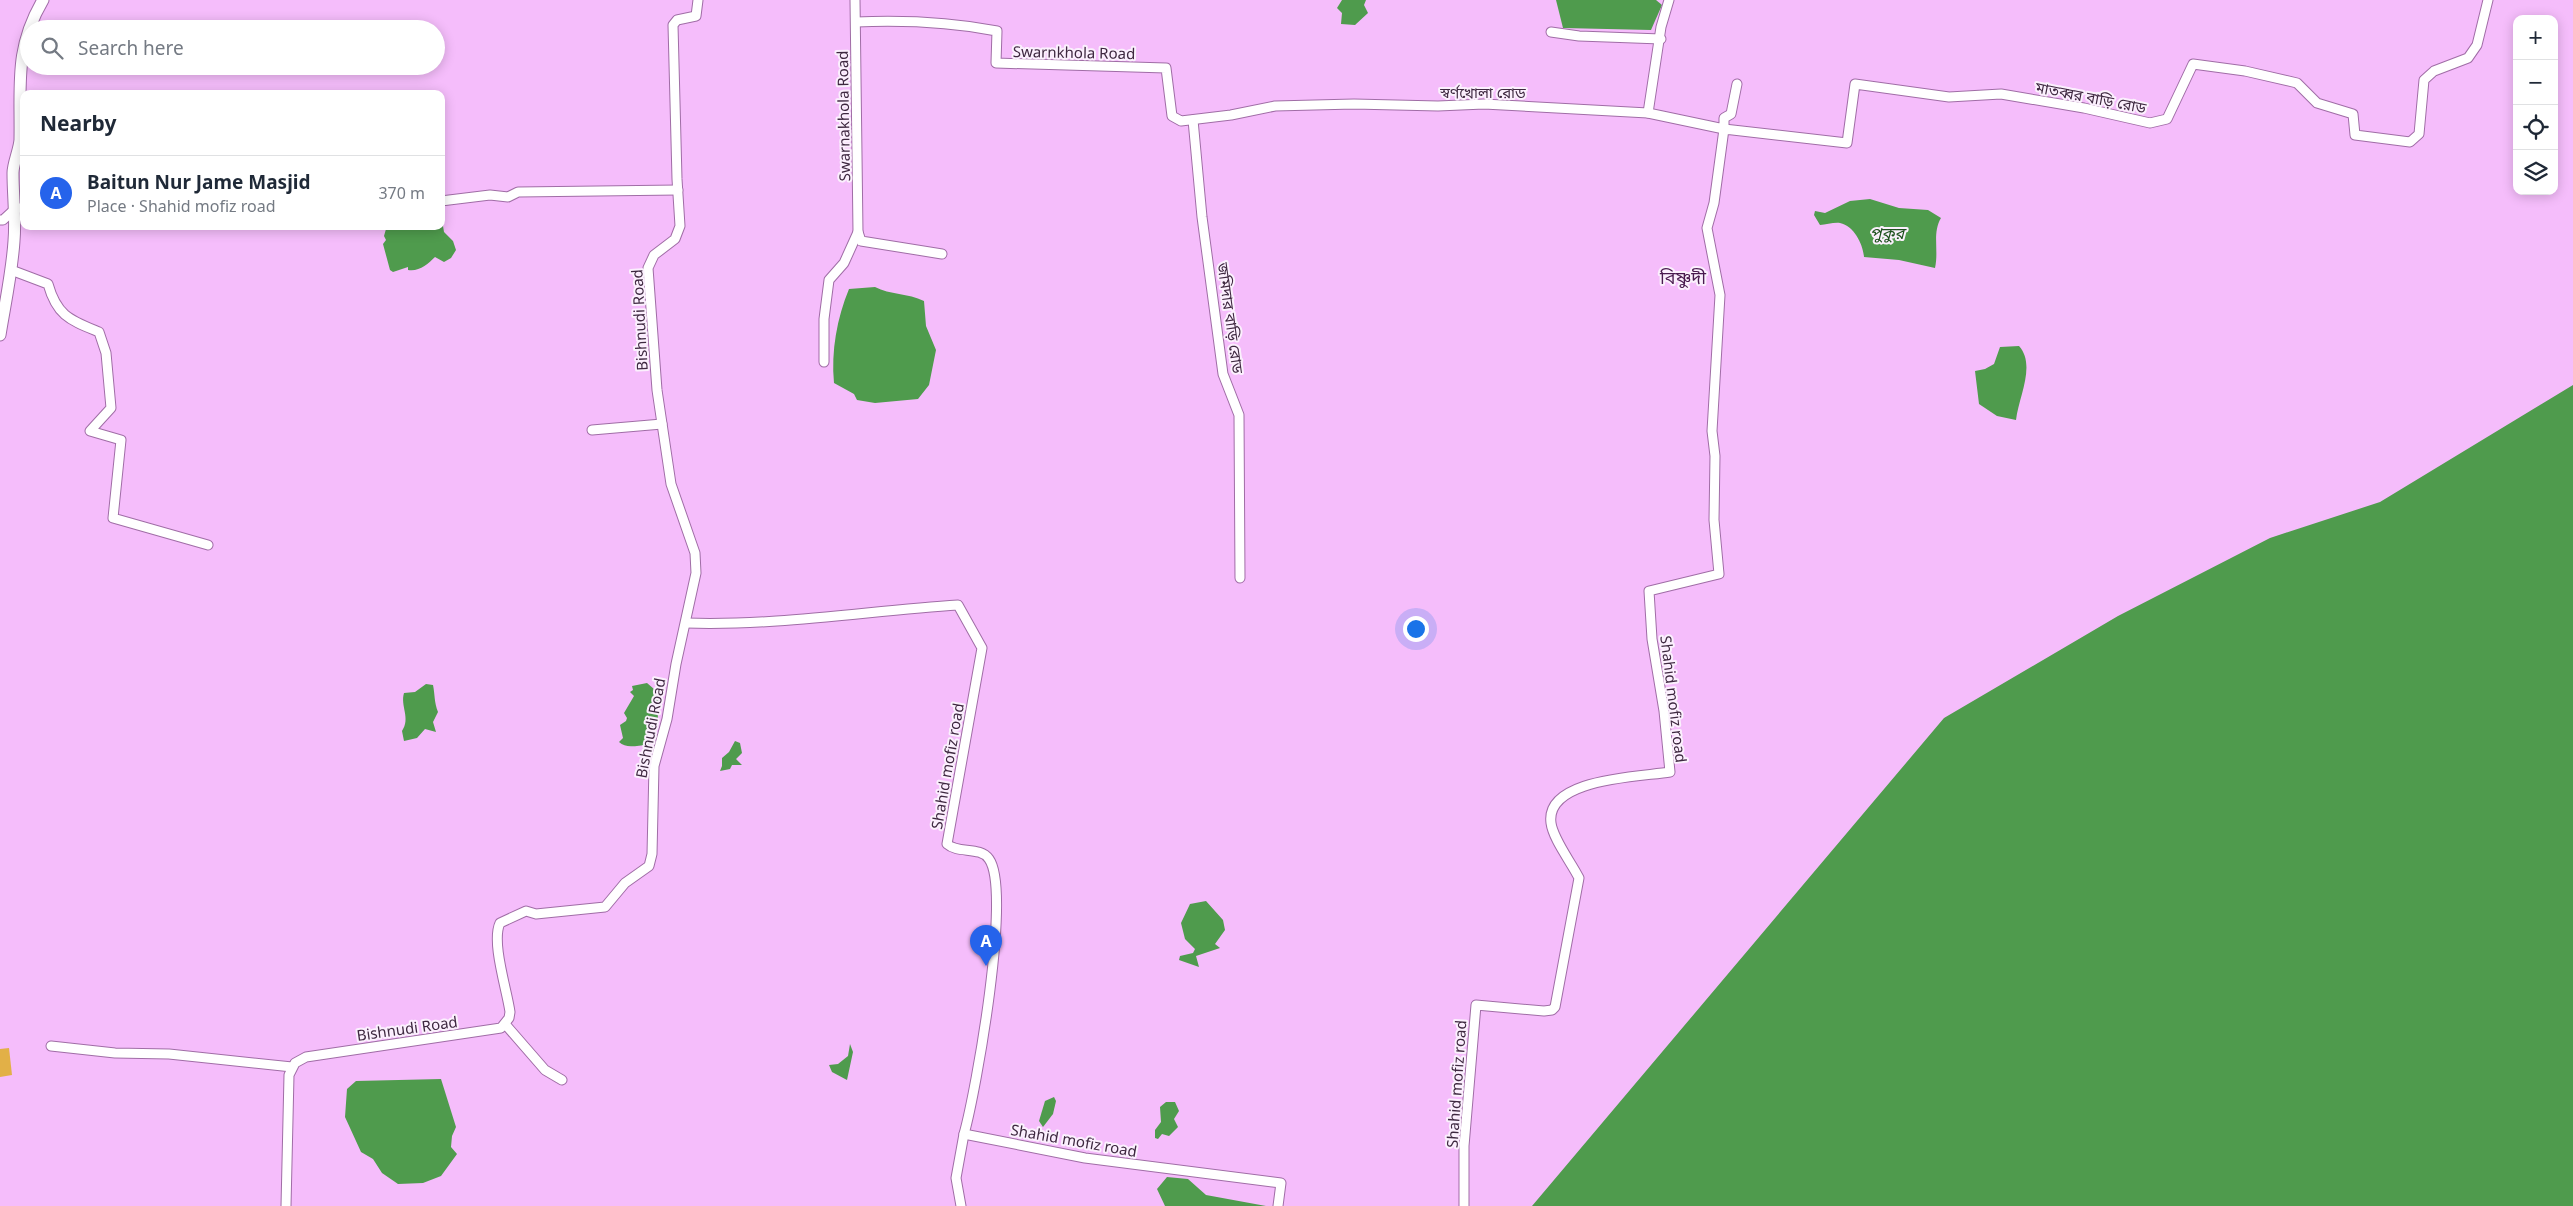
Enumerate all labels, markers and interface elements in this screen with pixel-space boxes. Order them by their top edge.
map controls [2513,15,2558,195]
button: + [2513,15,2558,60]
search box [20,20,445,75]
icon: search [38,34,66,62]
text: Search here [78,35,184,61]
street label: Swarnkhola Road [1013,41,1135,63]
street label: Swarnakhola Road [832,50,854,182]
button: − [2513,60,2558,105]
street label: মাতব্বর বাড়ি রোড [2033,76,2148,118]
street label: স্বর্ণখোলা রোড [1439,82,1526,102]
button: locate [2513,105,2558,150]
text: Nearby [40,109,116,137]
button: layers [2513,150,2558,195]
text: Baitun Nur Jame Masjid [87,169,310,195]
text: A [50,182,62,204]
text: 370 m [378,182,425,204]
text: Place · Shahid mofiz road [87,195,276,217]
water label: পুকুর [1870,222,1907,244]
street label: জমিদার বাড়ি রোড [1213,260,1249,375]
district label: বিষ্ণুদী [1659,265,1706,289]
street label: Bishnudi Road [626,269,652,371]
your location [1403,616,1429,642]
street label: Shahid mofiz road [1656,634,1692,764]
street label: Bishnudi Road [630,676,670,780]
street label: Shahid mofiz road [926,701,968,831]
pin: A [970,925,1002,966]
street label: Bishnudi Road [355,1011,459,1045]
street label: Shahid mofiz road [1442,1020,1470,1148]
street label: Shahid mofiz road [1009,1119,1139,1161]

